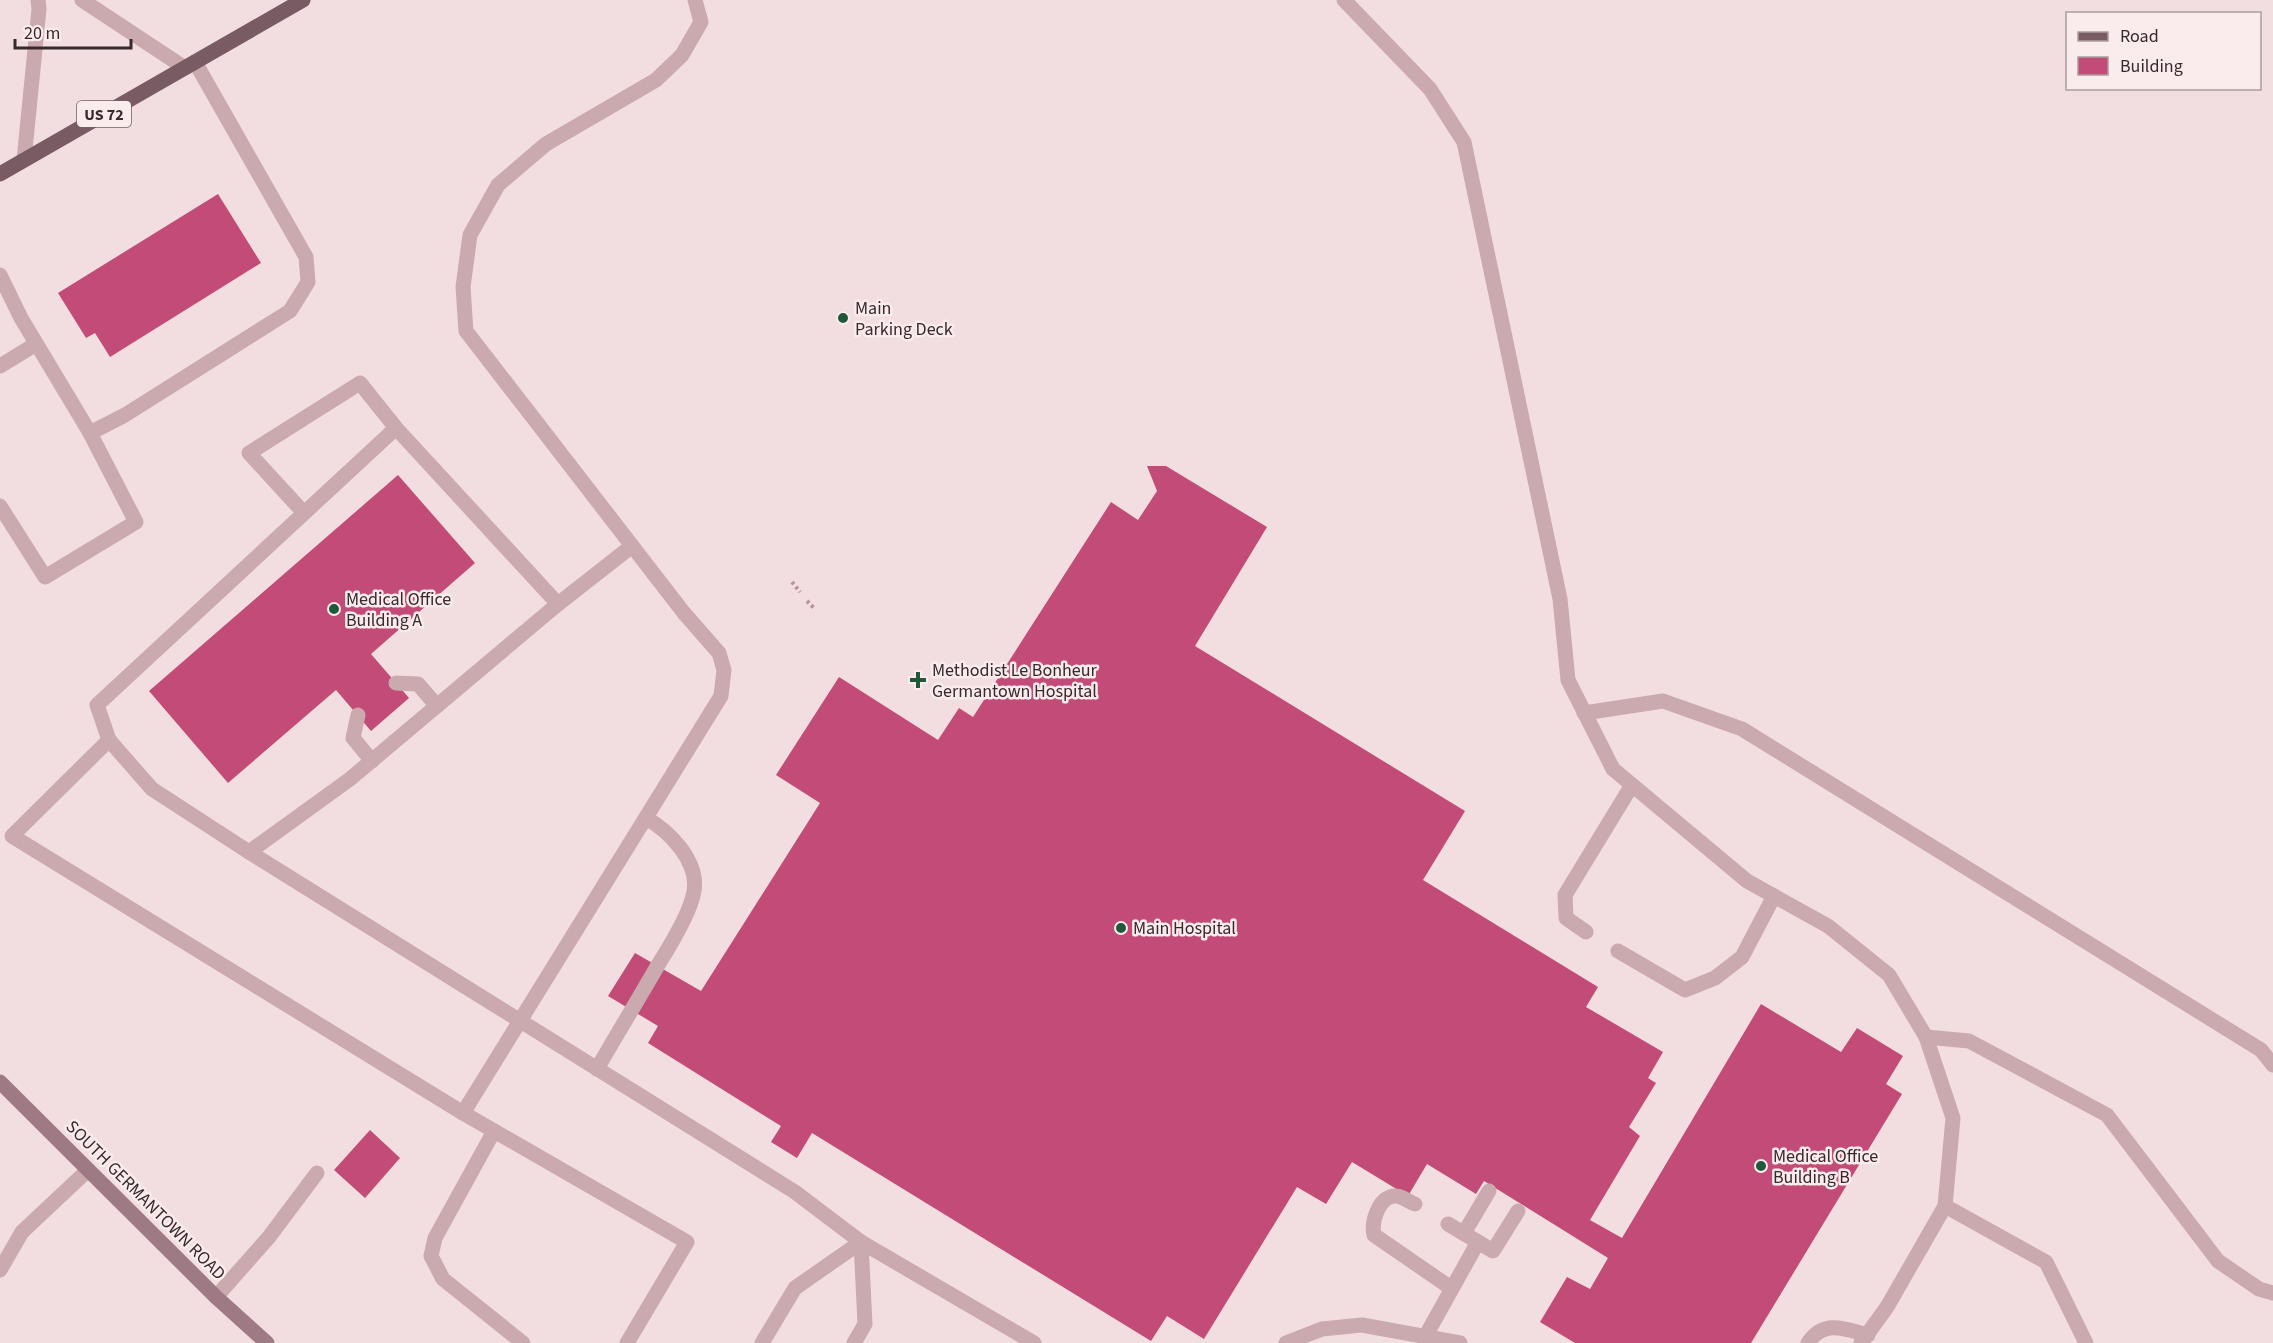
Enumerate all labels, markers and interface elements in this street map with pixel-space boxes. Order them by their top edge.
scale bar [15,12,130,50]
legend [2066,12,2261,90]
text: 20 m [24,21,60,46]
text: Road [2120,24,2159,49]
text: Building [2120,54,2183,79]
road number: US 72 [77,101,131,127]
place label: Main Parking Deck [855,296,953,342]
marker: Main Parking Deck [836,311,850,325]
place label: Medical Office Building A [346,587,451,633]
marker: Medical Office Building A [327,602,341,616]
place label: Methodist Le Bonheur Germantown Hospital [932,658,1098,704]
marker: Methodist Le Bonheur Germantown Hospital [909,671,927,689]
place label: Main Hospital [1133,916,1236,941]
marker: Main Hospital [1114,921,1128,935]
street label: SOUTH GERMANTOWN ROAD [60,1115,231,1286]
place label: Medical Office Building B [1773,1144,1878,1190]
marker: Medical Office Building B [1754,1159,1768,1173]

